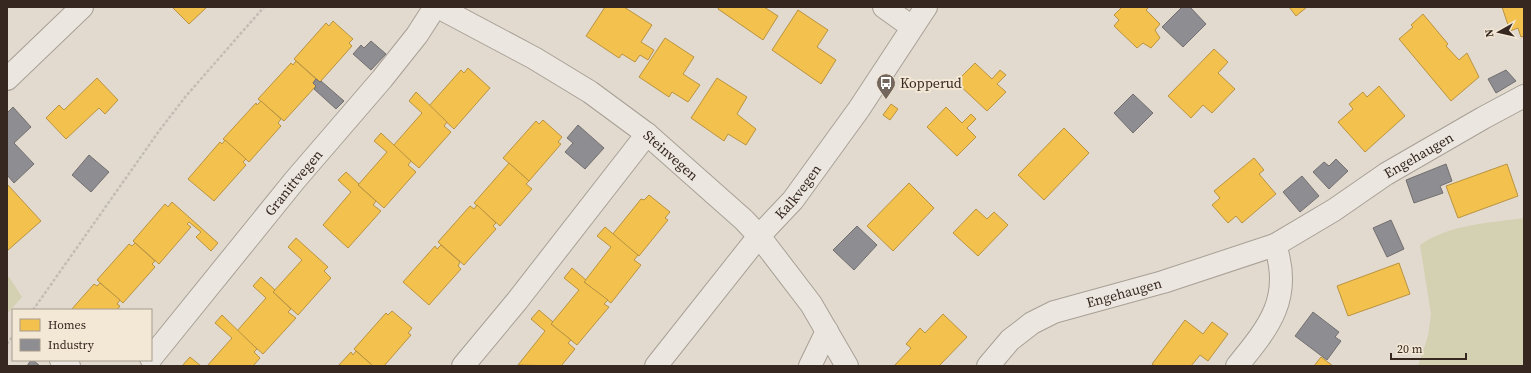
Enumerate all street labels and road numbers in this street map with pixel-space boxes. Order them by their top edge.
street label: Steinvegen [639,125,703,185]
street label: Engehaugen [1380,127,1458,183]
street label: Granittvegen [260,145,327,220]
street label: Kalkvegen [770,160,826,223]
street label: Engehaugen [1084,273,1164,313]

